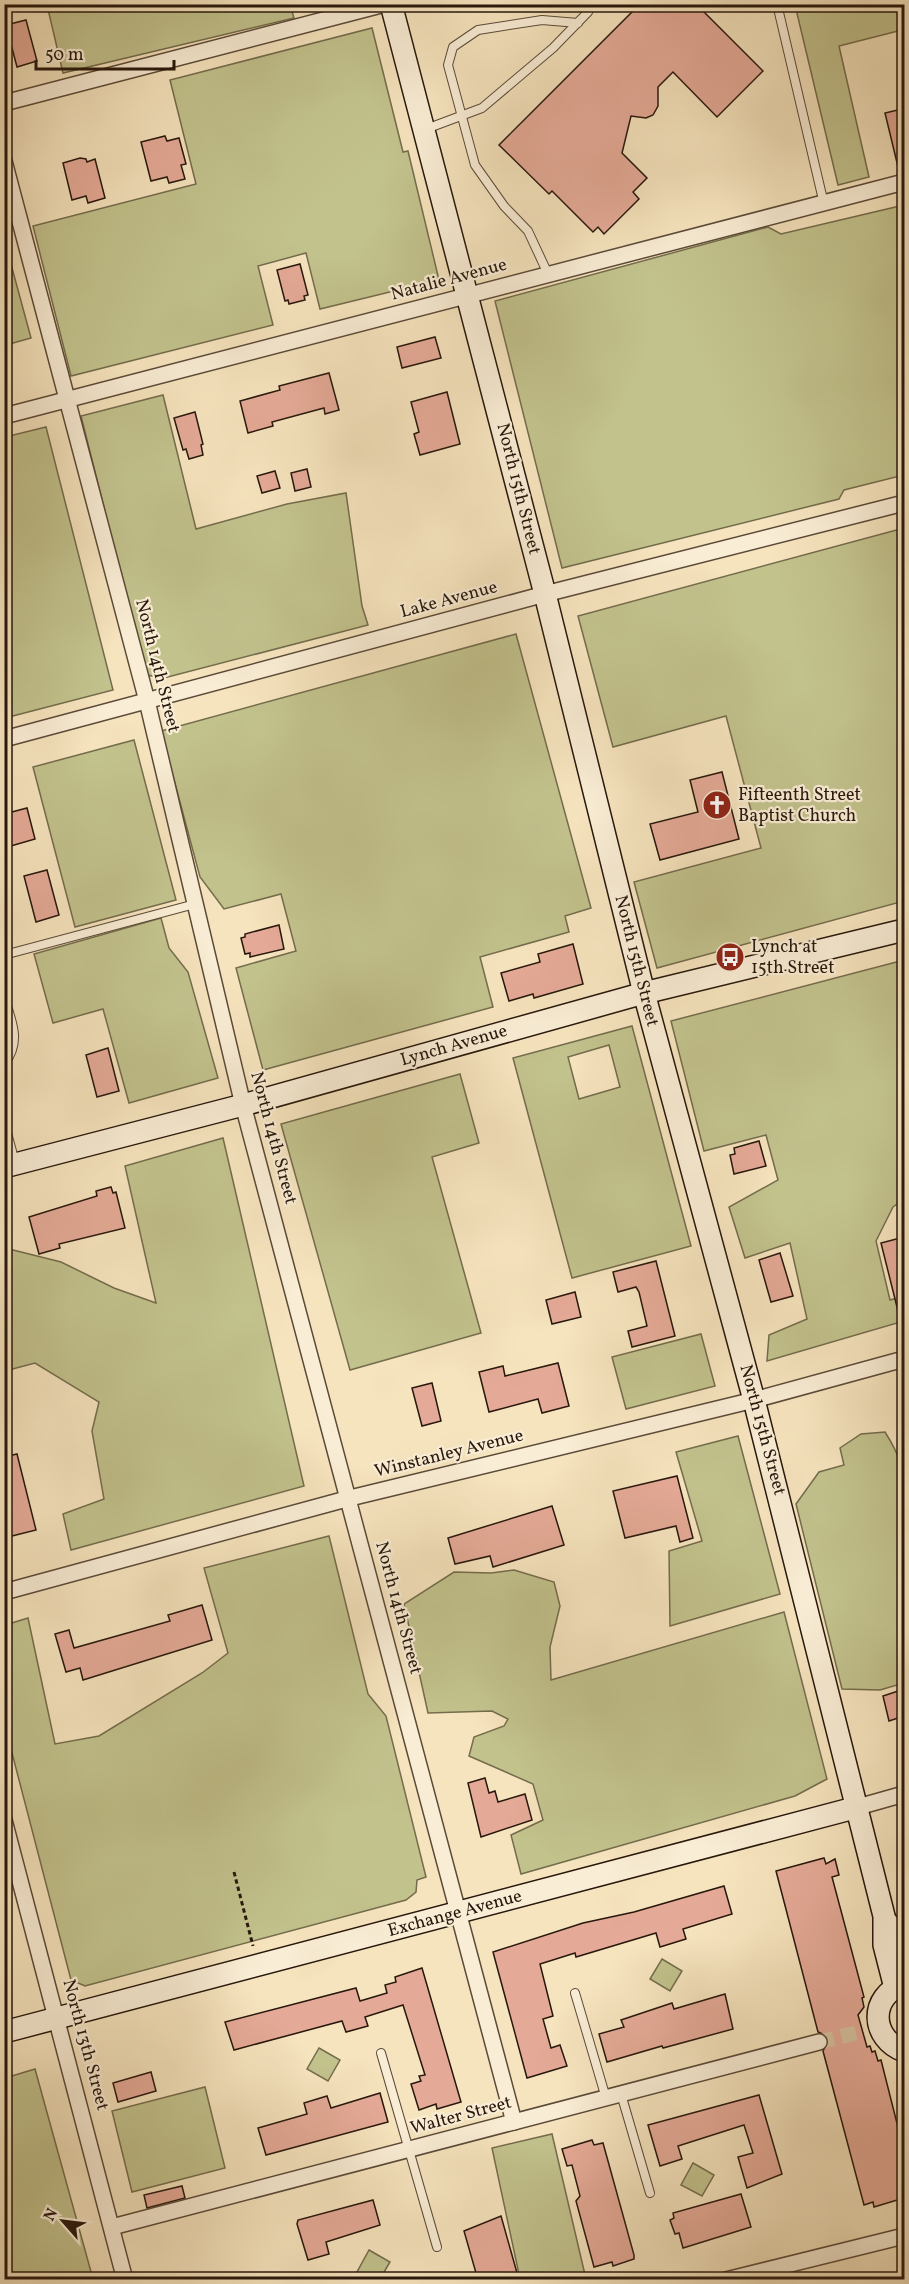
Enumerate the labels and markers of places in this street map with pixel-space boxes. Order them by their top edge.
place label: Fifteenth Street Baptist Church [738,783,861,829]
church icon: Fifteenth Street Baptist Church [701,789,733,821]
place label: Lynch at 15th Street [751,935,834,981]
bus stop icon: Lynch at 15th Street [714,941,746,973]

